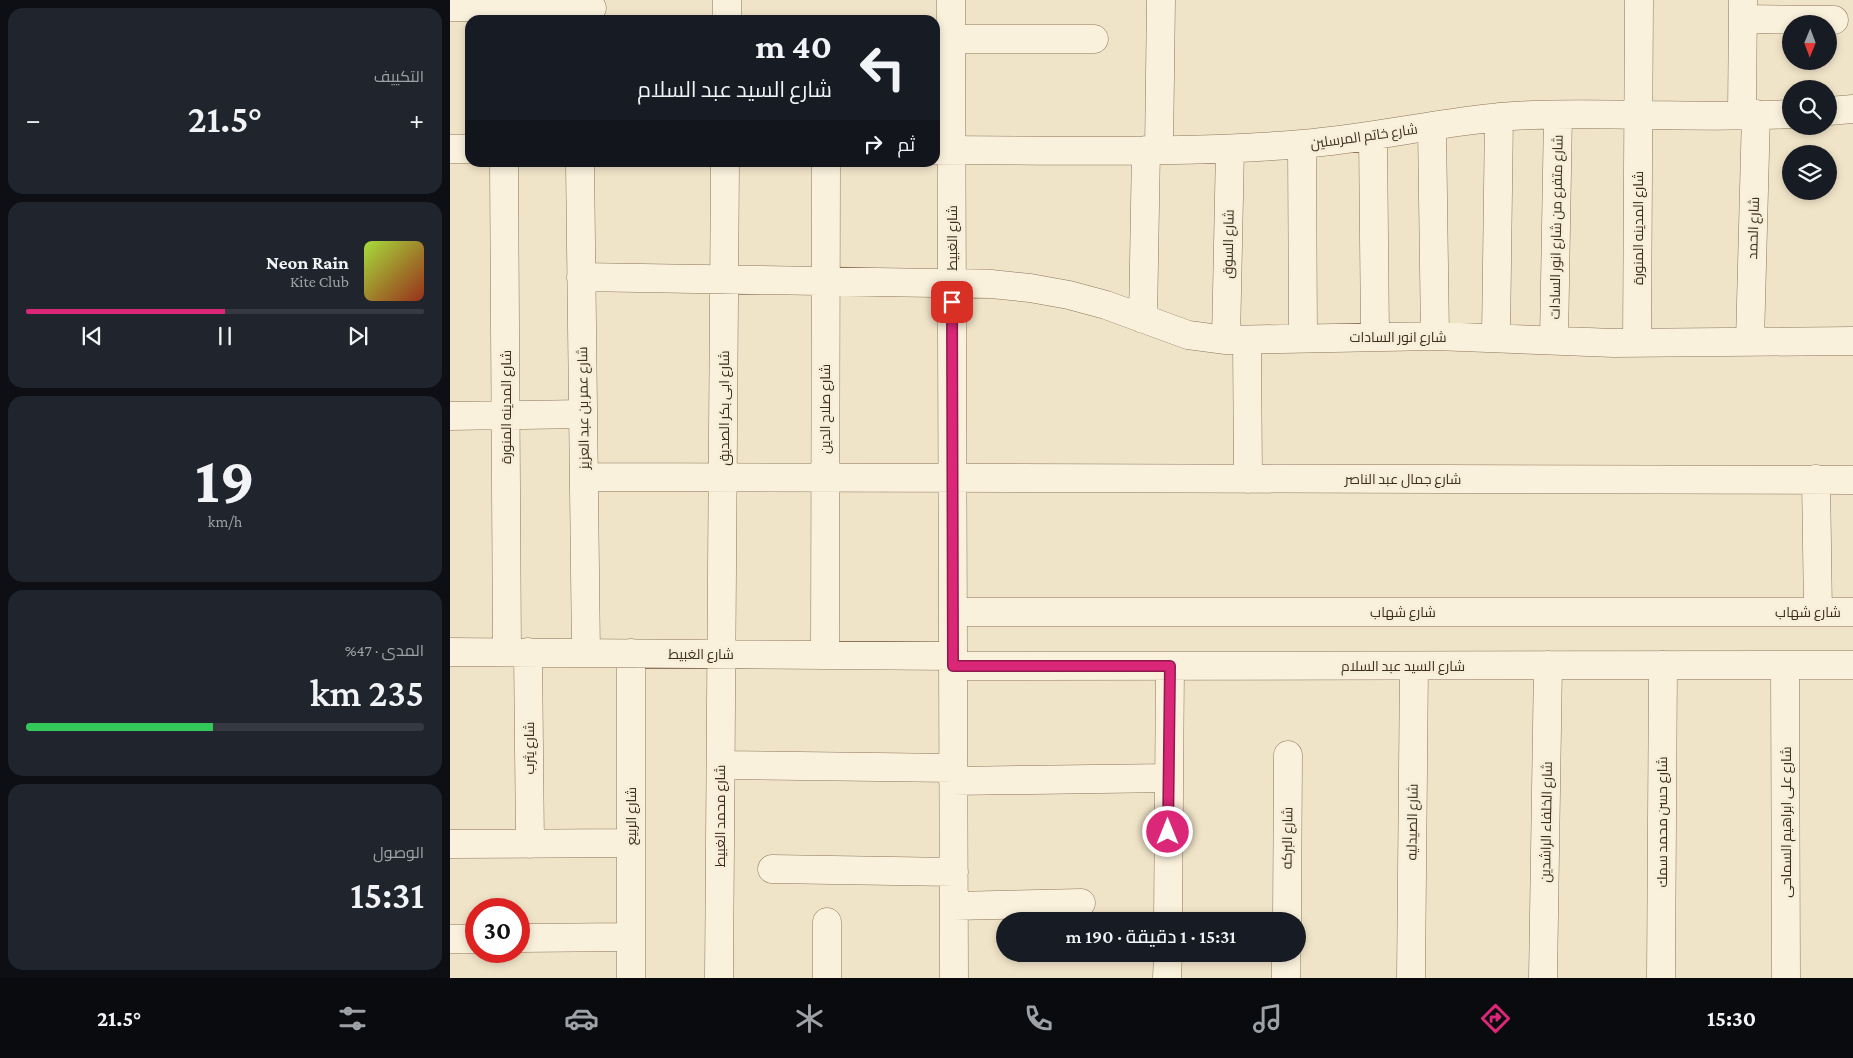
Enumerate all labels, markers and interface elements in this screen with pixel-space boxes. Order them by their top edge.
north arrow [1782,15,1838,70]
map controls [1782,15,1837,200]
text: 40 m [755,27,832,66]
icon: left [850,35,915,100]
text: التكييف [374,68,424,85]
text: شارع السيد عبد السلام [637,77,832,102]
button: search [1782,80,1837,135]
text: 21.5° [188,98,262,140]
text: − [26,104,41,135]
text: + [409,104,424,135]
street label: شارع خاتم المرسلين [1309,121,1419,153]
icon: right [859,130,887,158]
text: ثم [897,134,915,155]
street label: شارع متفرع من شارع انور السادات [1546,134,1567,320]
button: layers [1782,145,1837,200]
street label: شارع المدينه المنورة [1630,171,1647,285]
street label: شارع الحمد [1744,196,1763,260]
street label: شارع الغبيط [944,205,961,271]
street label: شارع السوق [1219,209,1238,279]
text: Neon Rain [266,252,349,273]
text: Kite Club [290,273,349,290]
pin [931,281,973,323]
icon: arrive [938,288,966,316]
icon: previous [78,322,106,350]
icon: pause [211,322,239,350]
icon: next [344,322,372,350]
street label: شارع انور السادات [1349,329,1447,346]
street label: شارع عمر بن عبد العزيز [574,346,593,471]
street label: شارع المدينه المنورة [498,350,515,464]
street label: شارع ابى بكر الصديق [716,350,733,466]
street label: شارع صلاح الدين [817,364,834,454]
text: 19 [195,444,255,516]
street label: شارع جمال عبد الناصر [1344,471,1461,488]
text: km/h [208,513,242,530]
street label: شارع شهاب [1370,604,1436,621]
street label: شارع شهاب [1775,604,1841,621]
text: المدى · 47% [345,642,424,659]
street label: شارع الغبيط [668,646,734,663]
street label: شارع السيد عبد السلام [1341,658,1465,676]
text: 235 km [310,672,424,714]
street label: شارع يثرب [521,722,538,774]
street label: شارع على ابراهيم السماحى [1778,746,1796,898]
street label: شارع حسن محمد سمك [1654,756,1671,888]
street label: شارع الخلفاء الراشدين [1537,761,1556,883]
street label: شارع محمد الغبيط [712,765,729,867]
street label: شارع الصيدليه [1403,783,1422,861]
street label: شارع الربيع [623,787,640,845]
position arrow [1141,805,1193,857]
street label: شارع البركه [1278,807,1297,869]
text: الوصول [373,844,424,861]
text: 15:31 [350,874,424,916]
speed limit sign: 30 [465,898,530,963]
text: 15:31 · 1 دقيقة · 190 m [1066,926,1236,947]
icon: filters [335,1001,370,1036]
icon: car [564,1001,599,1036]
icon: climate [792,1001,827,1036]
icon: phone [1021,1001,1056,1036]
icon: music [1250,1001,1285,1036]
icon: directions [1478,1001,1513,1036]
text: 21.5° [97,1006,141,1031]
text: 15:30 [1707,1006,1756,1031]

